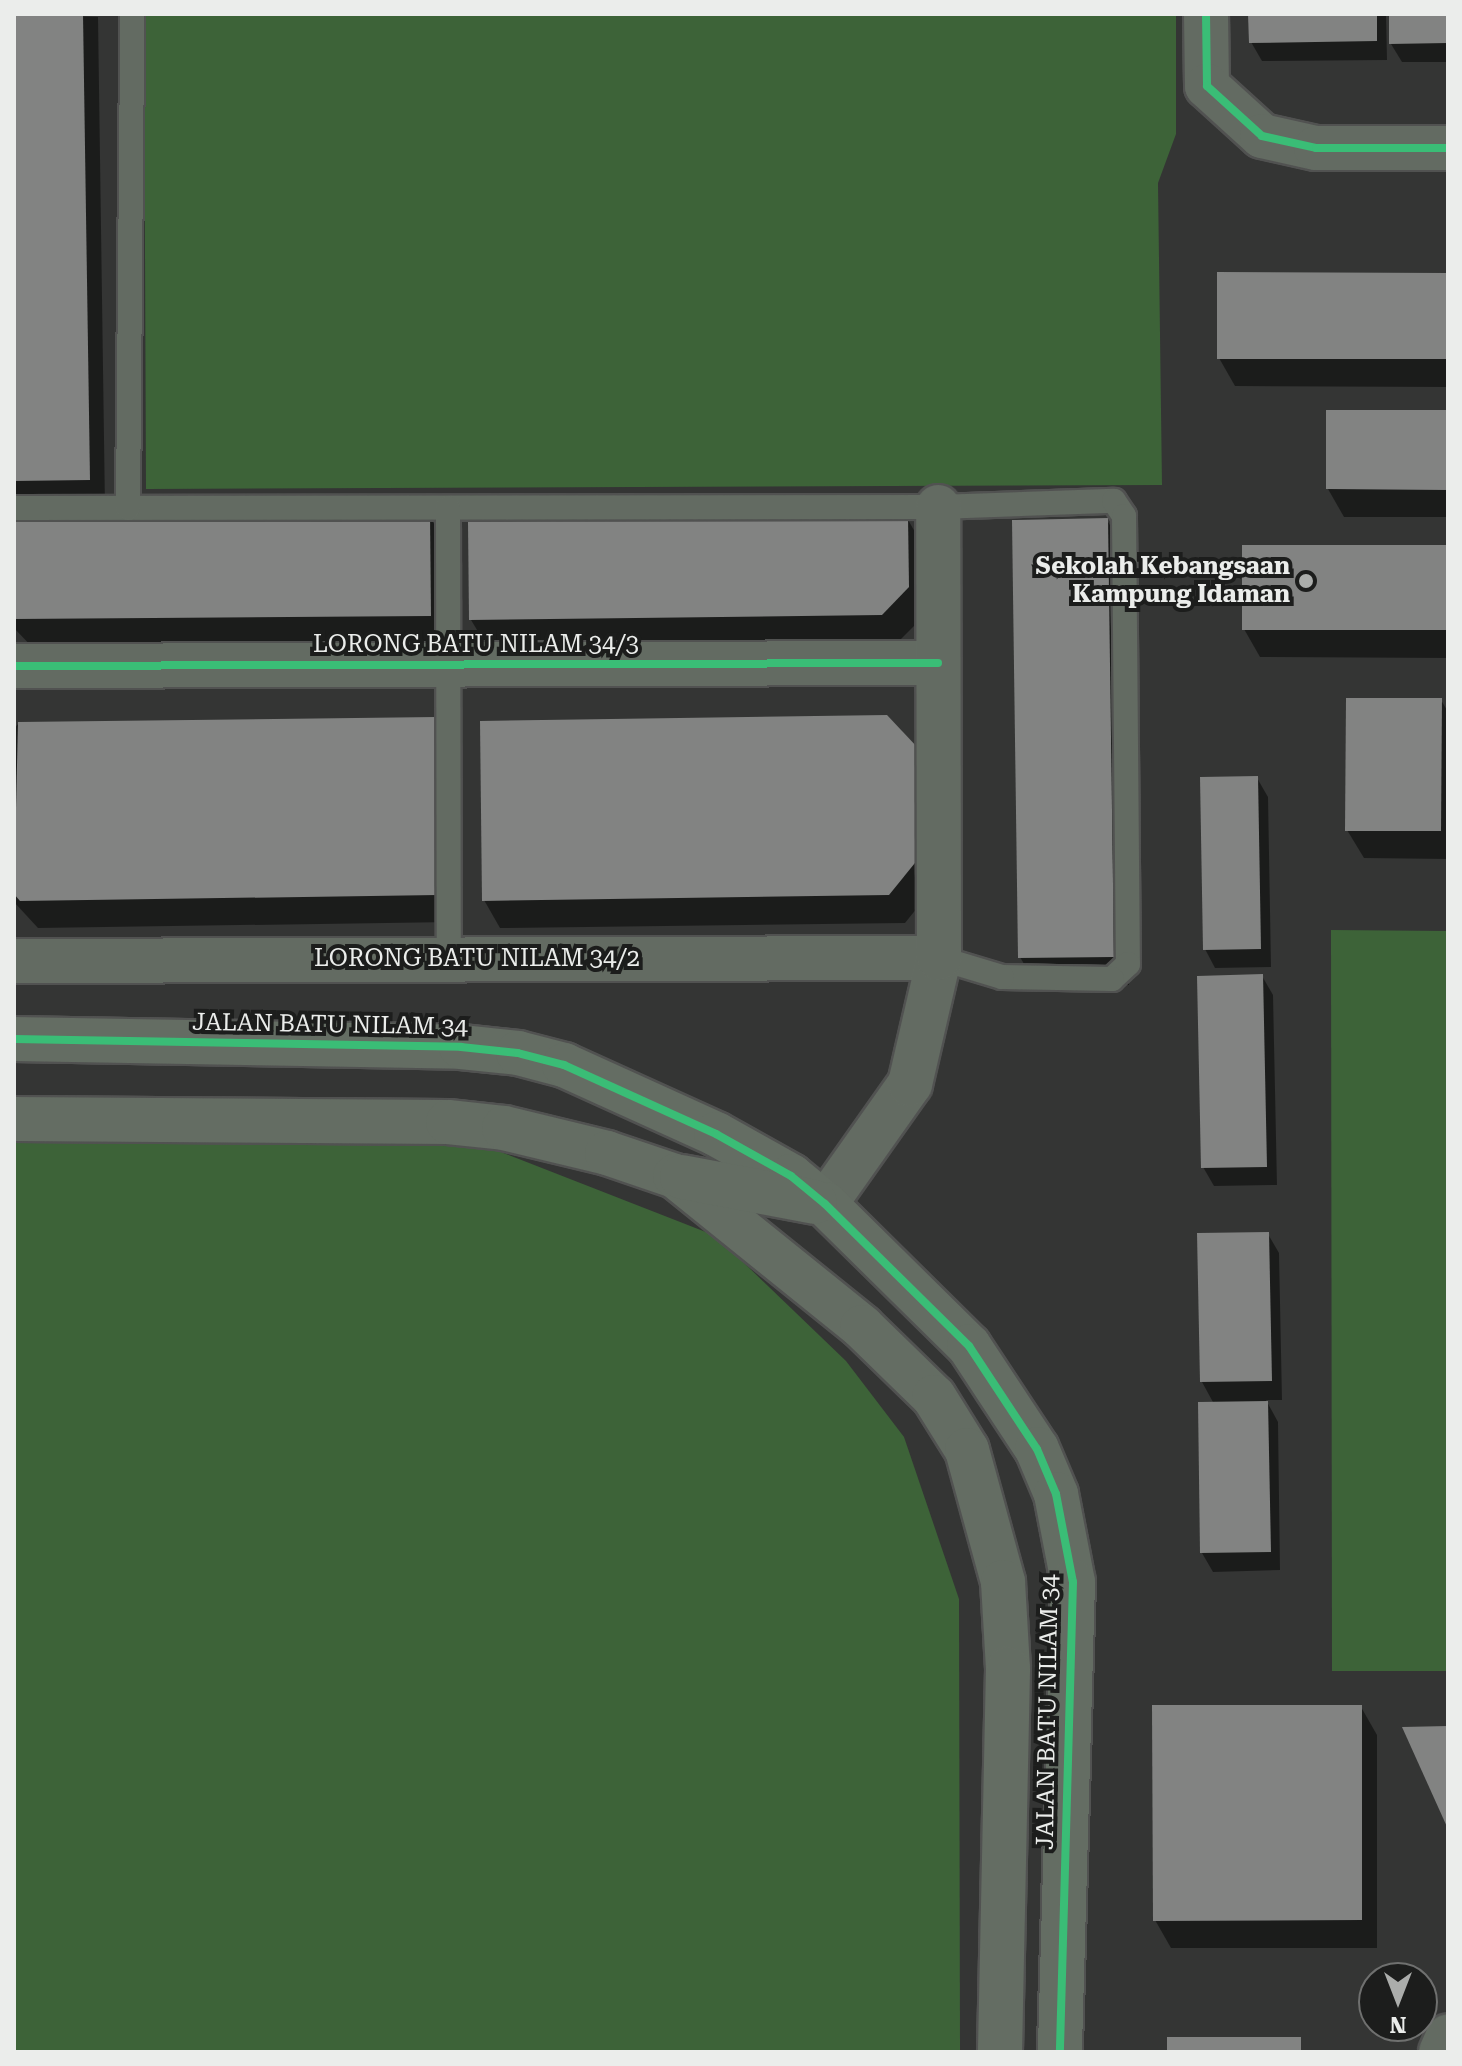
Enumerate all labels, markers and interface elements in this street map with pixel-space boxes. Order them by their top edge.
place label: Sekolah Kebangsaan Kampung Idaman [1036,553,1290,609]
marker: Sekolah Kebangsaan Kampung Idaman [1297,572,1315,590]
street label: LORONG BATU NILAM 34/3 [313,631,639,659]
street label: LORONG BATU NILAM 34/2 [314,945,640,973]
street label: JALAN BATU NILAM 34 [192,1008,468,1042]
street label: JALAN BATU NILAM 34 [1031,1574,1065,1850]
north arrow [1358,1962,1438,2042]
text: N [1390,2012,1406,2037]

